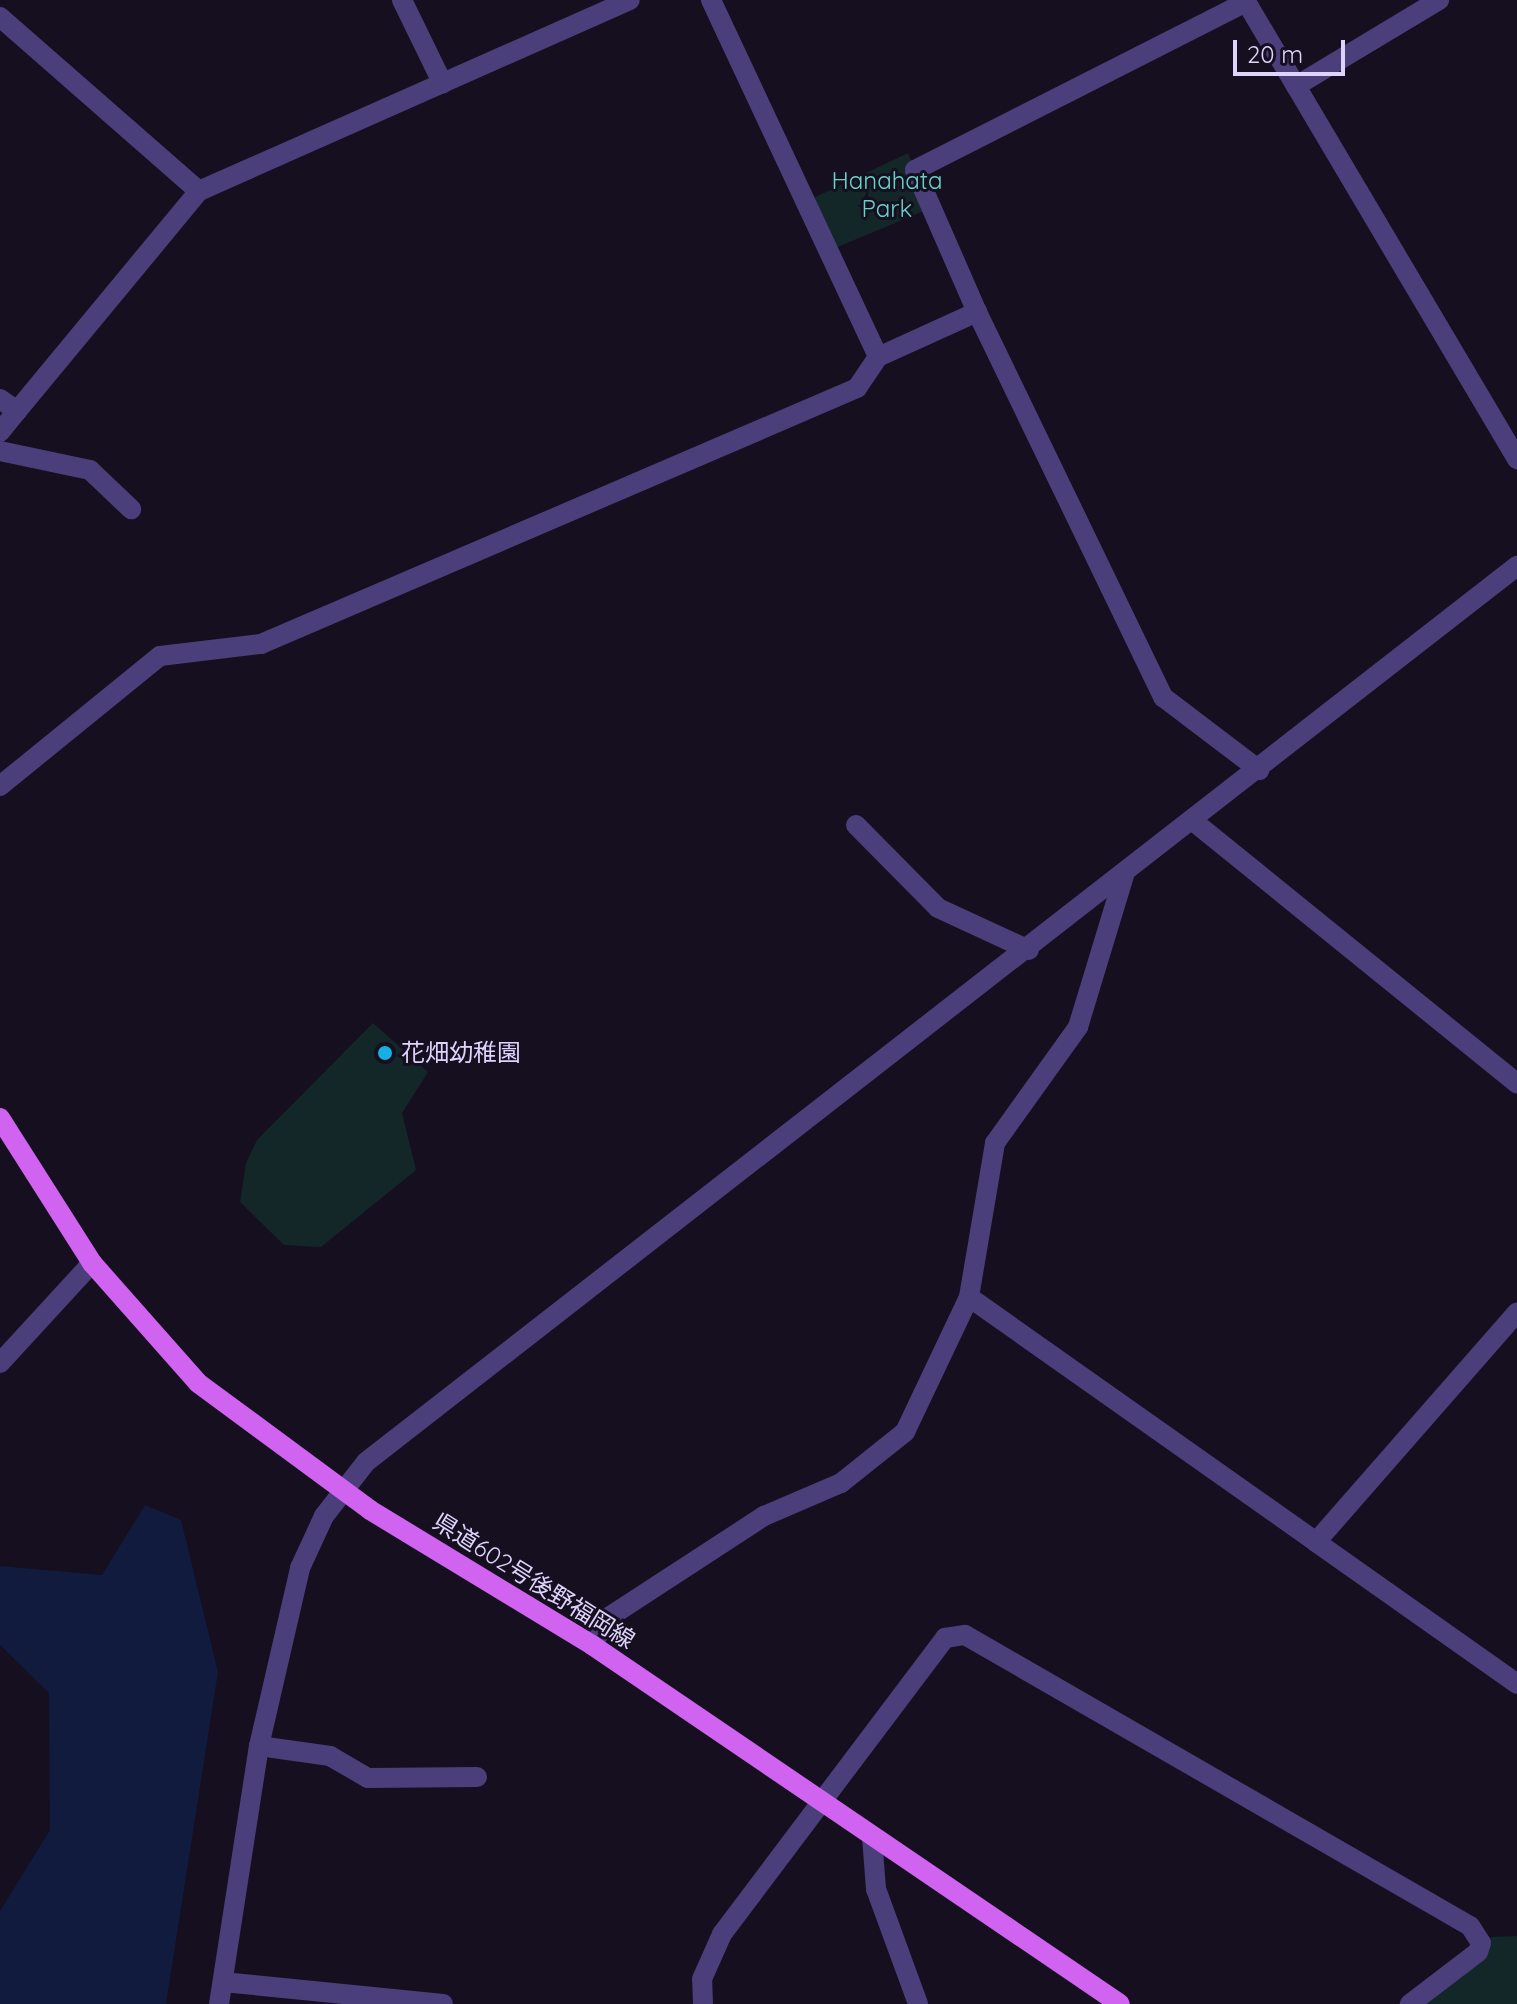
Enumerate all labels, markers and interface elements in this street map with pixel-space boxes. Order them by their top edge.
scale bar [1237,24,1349,74]
text: 20 m [1247,39,1303,69]
park label: Hanahata Park [831,167,943,223]
place label: 花畑幼稚園 [401,1039,521,1067]
marker: 花畑幼稚園 [376,1044,394,1062]
street label: 県道602号後野福岡線 [428,1507,640,1655]

